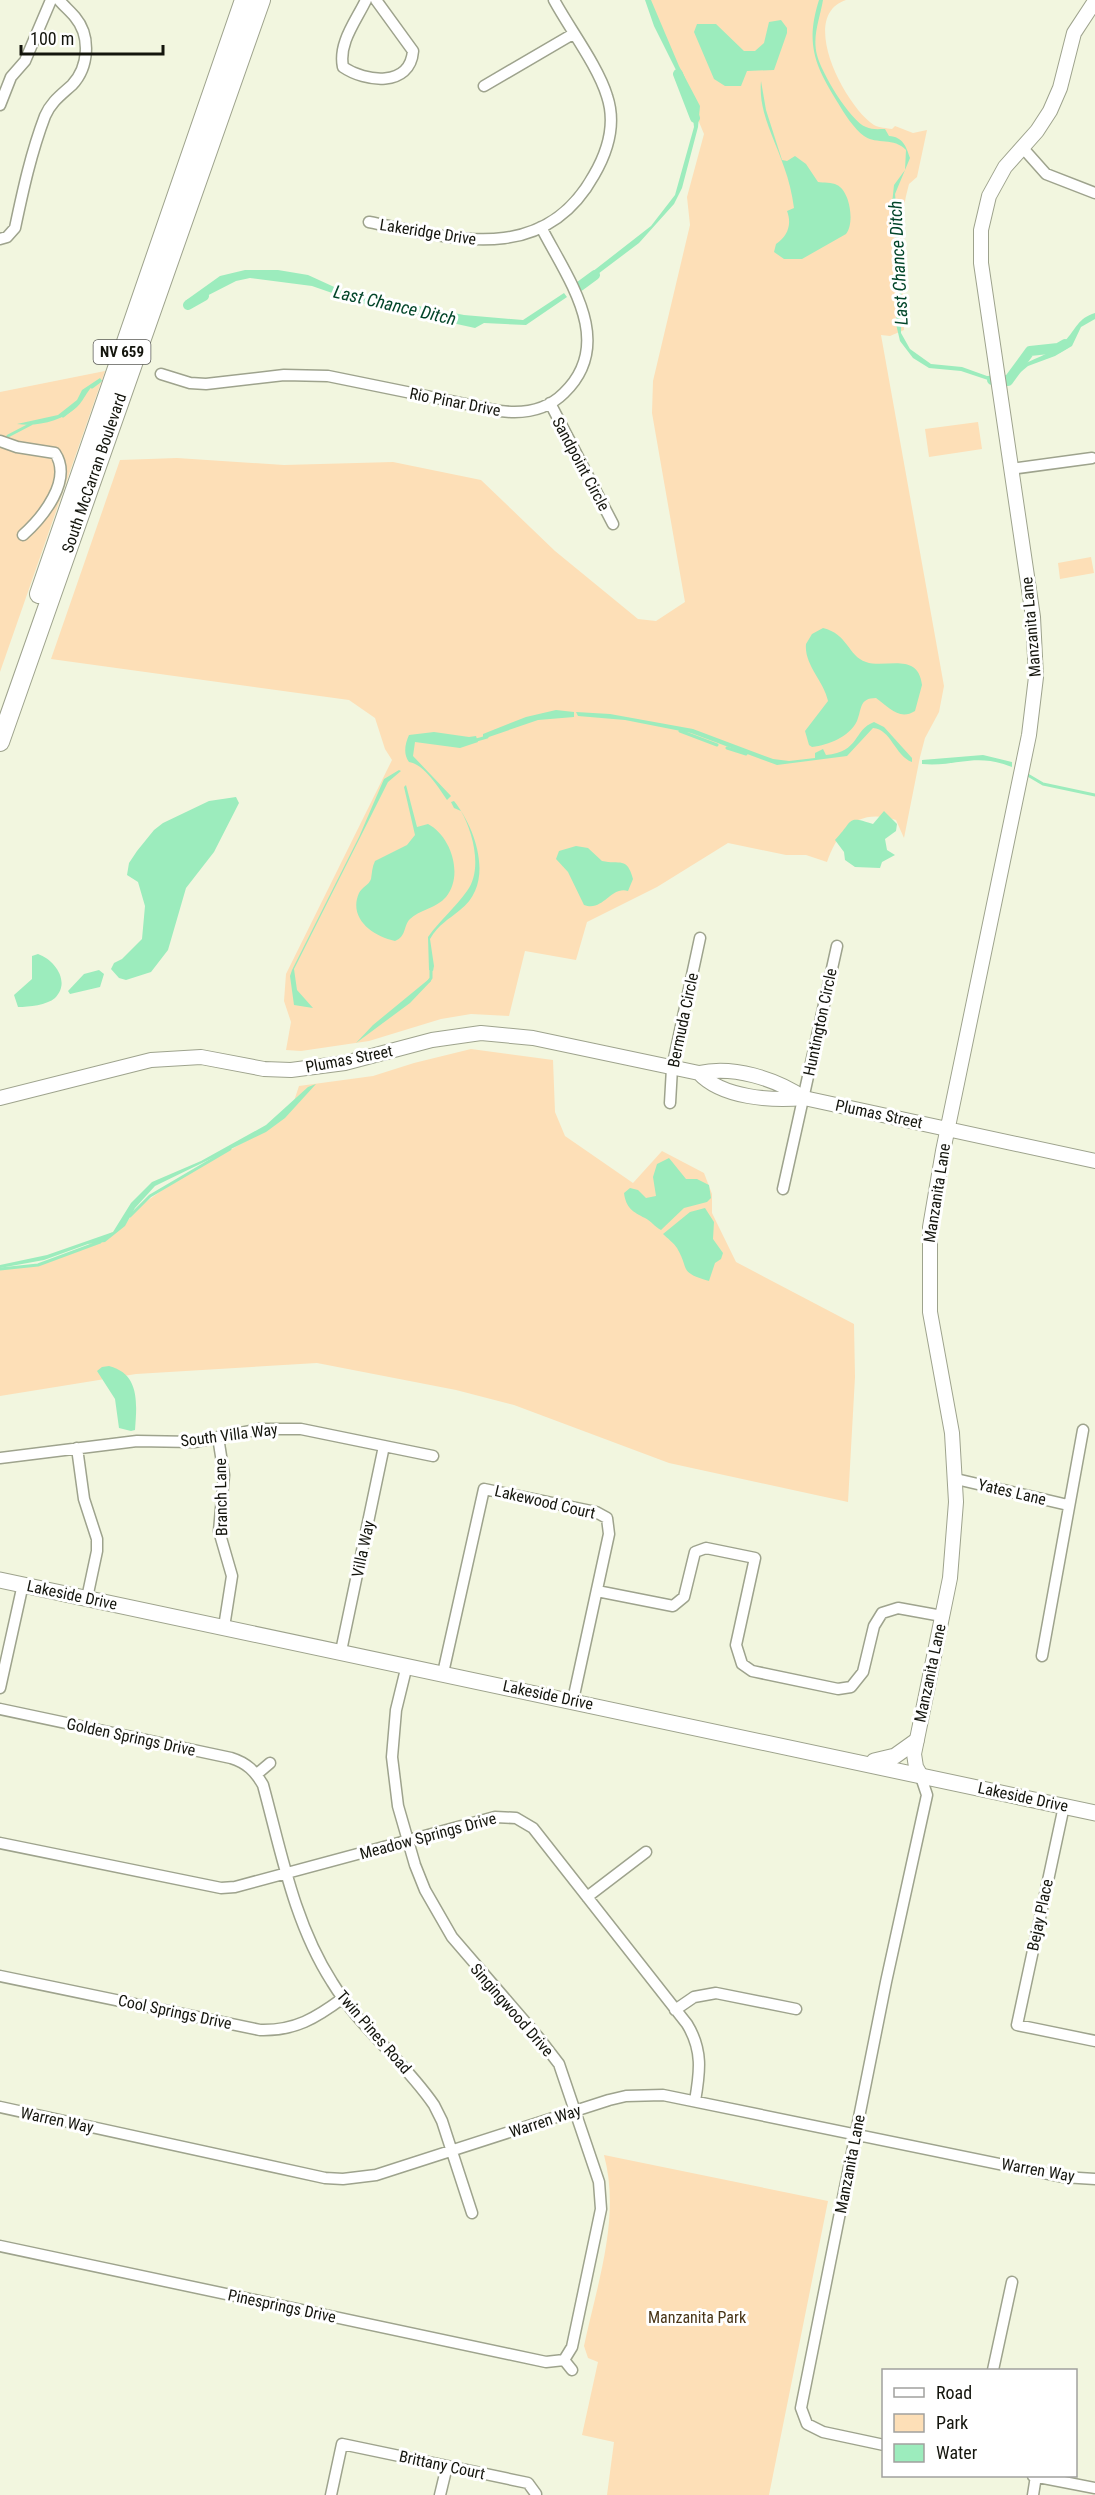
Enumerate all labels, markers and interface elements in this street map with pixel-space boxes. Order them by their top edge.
scale bar [21,18,164,56]
text: 100 m [30,28,74,49]
water label: Last Chance Ditch [884,200,912,326]
street label: Lakeridge Drive [378,215,478,249]
water label: Last Chance Ditch [332,281,458,329]
road number: NV 659 [94,340,150,364]
street label: Rio Pinar Drive [408,384,502,420]
street label: South McCarran Boulevard [58,391,130,555]
street label: Sandpoint Circle [548,414,614,514]
street label: Manzanita Lane [1017,576,1045,678]
street label: Huntington Circle [799,966,841,1078]
street label: Bermuda Circle [664,971,702,1069]
street label: Plumas Street [304,1041,394,1077]
street label: Plumas Street [834,1096,924,1133]
street label: Manzanita Lane [920,1142,954,1244]
street label: South Villa Way [179,1420,279,1450]
street label: Branch Lane [211,1458,231,1536]
street label: Yates Lane [976,1475,1048,1509]
street label: Lakewood Court [493,1481,597,1523]
street label: Villa Way [348,1519,378,1579]
street label: Lakeside Drive [25,1576,119,1614]
street label: Manzanita Lane [910,1622,950,1724]
street label: Lakeside Drive [501,1676,595,1714]
street label: Golden Springs Drive [65,1714,197,1760]
street label: Lakeside Drive [976,1778,1070,1816]
street label: Meadow Springs Drive [358,1809,498,1863]
street label: Bejay Place [1023,1877,1057,1953]
street label: Singingwood Drive [466,1960,558,2060]
street label: Twin Pines Road [333,1986,415,2078]
street label: Cool Springs Drive [116,1991,234,2033]
street label: Warren Way [507,2100,584,2142]
street label: Warren Way [19,2103,96,2137]
street label: Manzanita Lane [831,2113,869,2215]
street label: Warren Way [1000,2154,1077,2186]
street label: Pinesprings Drive [226,2285,338,2327]
park label: Manzanita Park [648,2308,747,2327]
legend [882,2369,1077,2477]
text: Road [936,2382,972,2403]
text: Park [936,2412,968,2433]
text: Water [936,2442,978,2463]
street label: Brittany Court [397,2447,487,2483]

